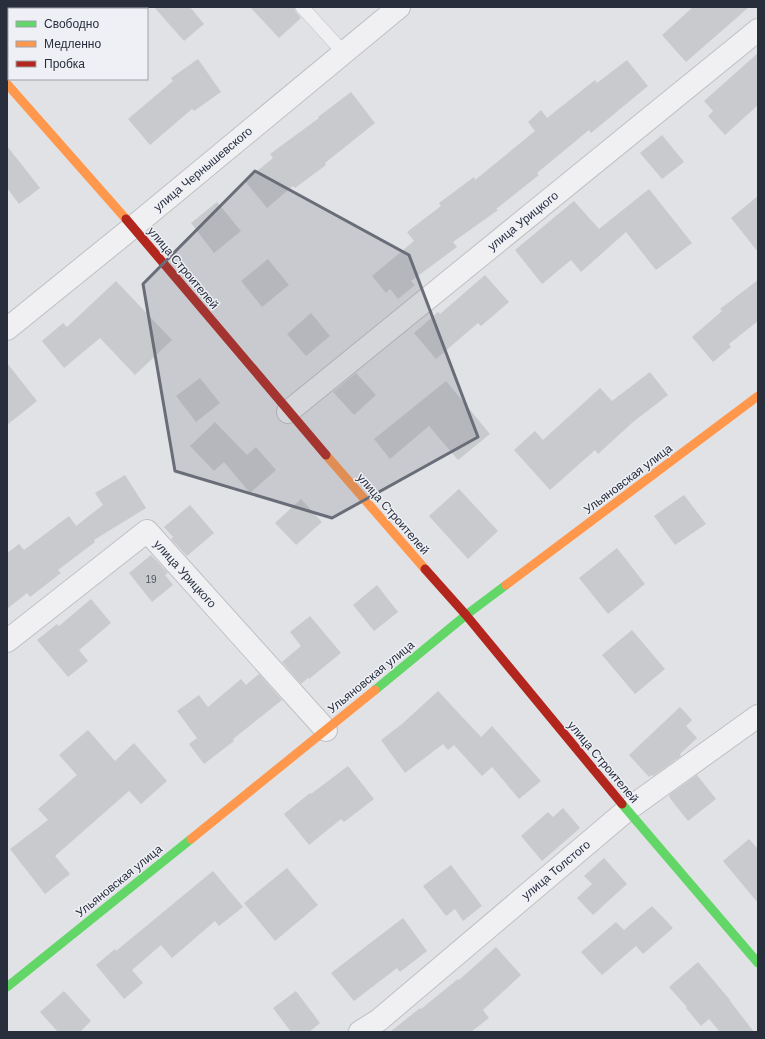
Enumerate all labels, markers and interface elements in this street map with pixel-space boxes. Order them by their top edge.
legend [8,8,148,80]
text: Свободно [44,17,99,31]
text: Медленно [44,37,101,51]
text: Пробка [44,57,85,71]
street label: улица Чернышевского [151,123,255,214]
street label: улица Урицкого [485,188,561,254]
street label: улица Строителей [145,224,221,312]
street label: Ульяновская улица [581,441,675,517]
street label: улица Строителей [354,471,432,557]
street label: улица Урицкого [151,537,219,611]
house number: 19 [145,574,157,585]
street label: Ульяновская улица [325,638,417,716]
street label: улица Строителей [565,718,641,806]
street label: улица Толстого [519,837,593,903]
street label: Ульяновская улица [73,842,165,920]

